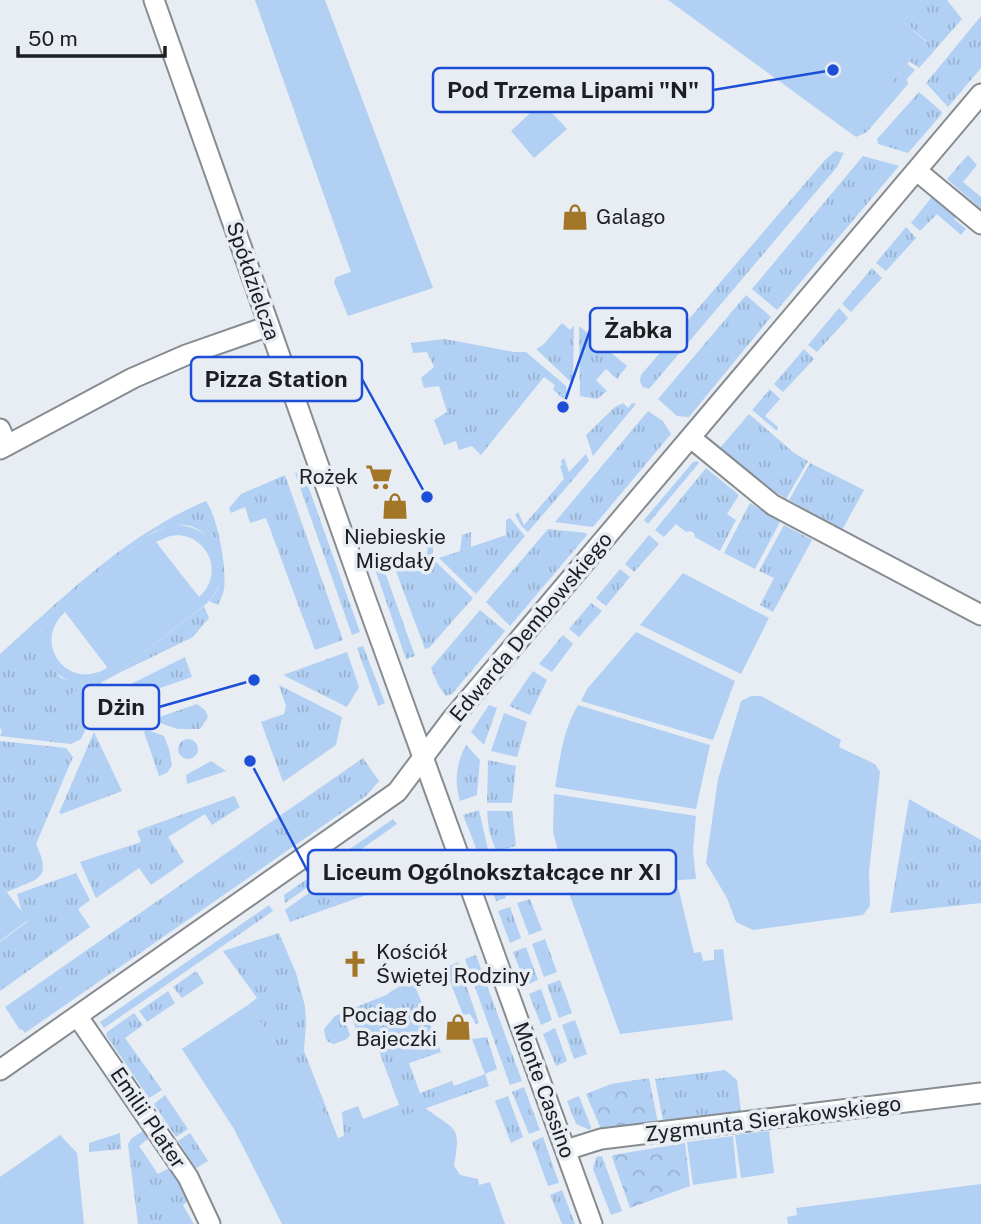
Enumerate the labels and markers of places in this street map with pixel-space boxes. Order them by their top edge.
callout: Pod Trzema Lipami "N" [433,68,713,112]
shop icon: Galago [560,202,590,232]
place label: Galago [596,204,665,229]
callout: Żabka [590,308,687,352]
callout: Pizza Station [191,357,362,401]
supermarket icon: Rożek [364,462,394,492]
place label: Rożek [299,464,358,489]
shop icon: Niebieskie Migdały [380,491,410,521]
place label: Niebieskie Migdały [344,524,446,573]
callout: Dżin [83,685,159,729]
callout: Liceum Ogólnokształcące nr XI [308,850,676,894]
place label: Kościół Świętej Rodziny [376,939,530,988]
church icon: Kościół Świętej Rodziny [340,949,370,979]
place label: Pociąg do Bajeczki [342,1002,437,1051]
shop icon: Pociąg do Bajeczki [443,1012,473,1042]

